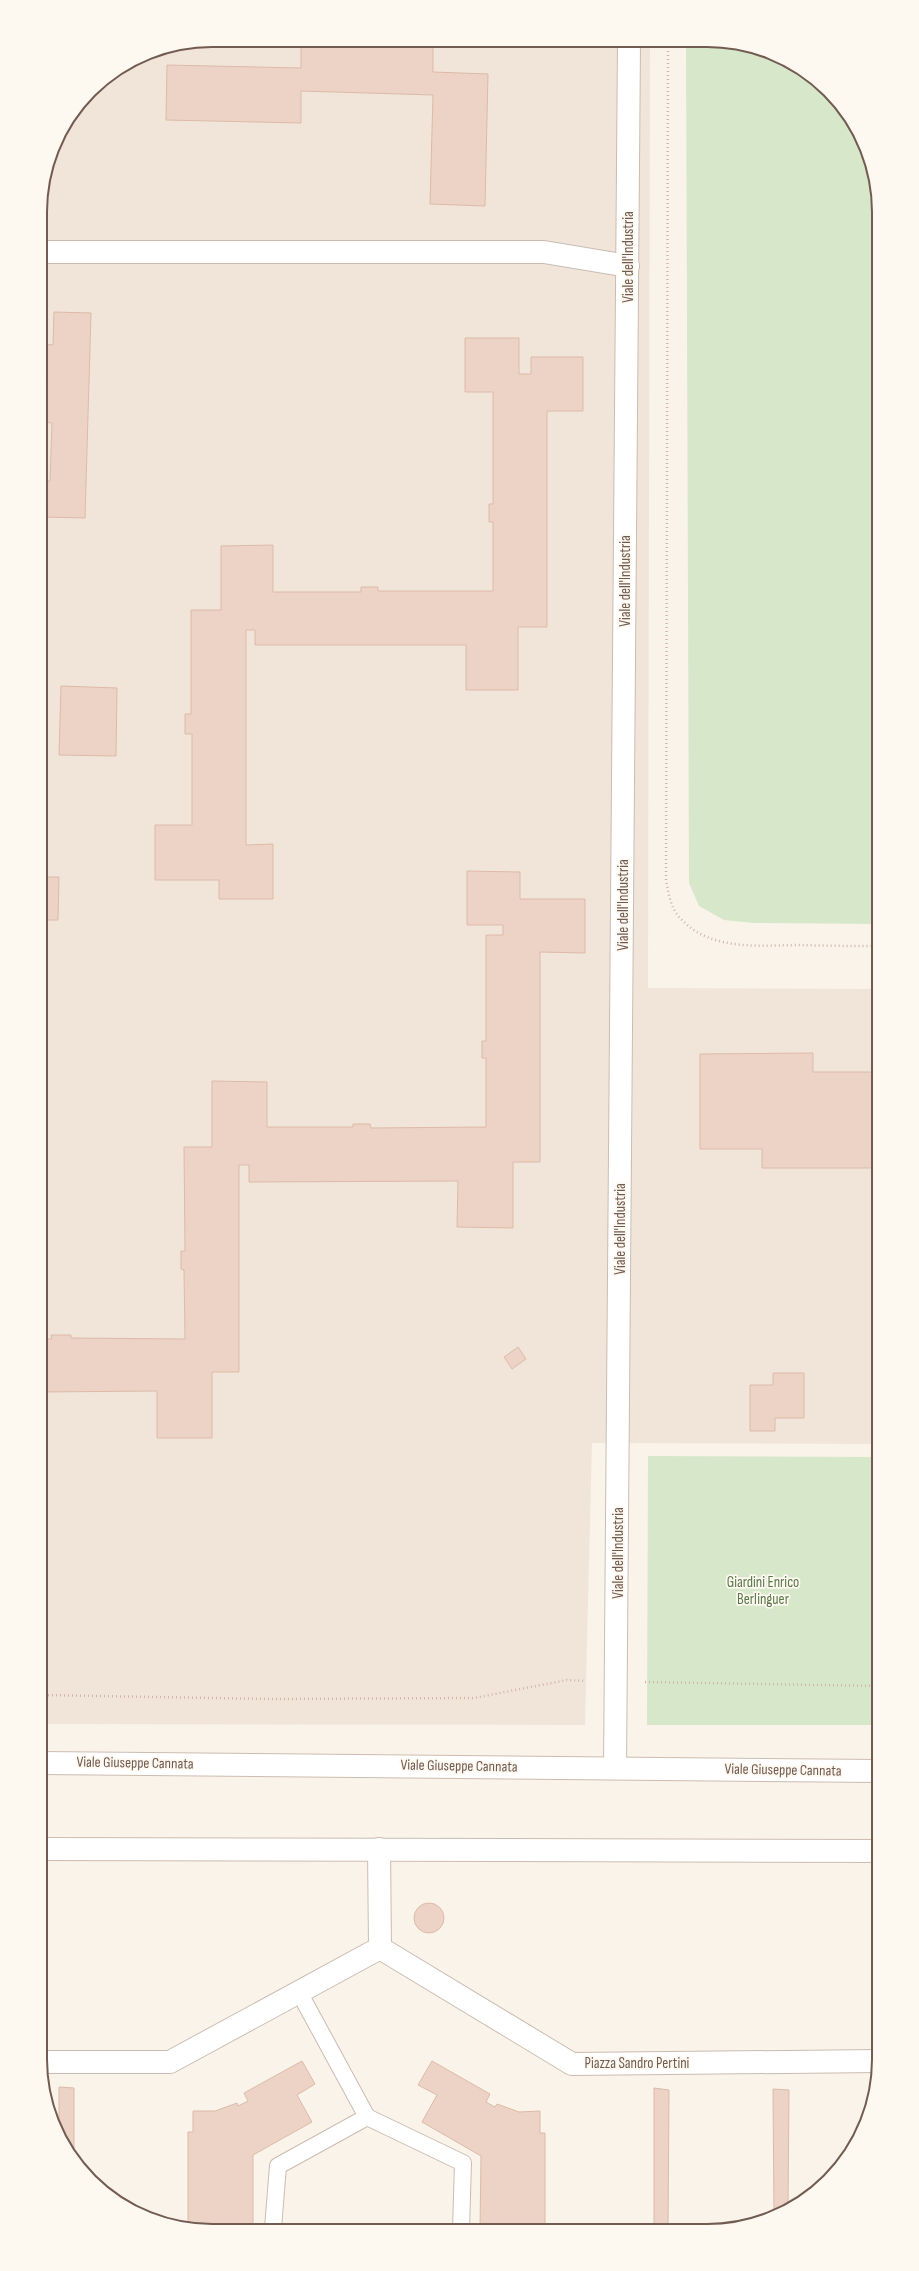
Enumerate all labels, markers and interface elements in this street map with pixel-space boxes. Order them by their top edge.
street label: Viale dell'Industria [619,211,638,303]
street label: Viale dell'Industria [616,535,635,627]
street label: Viale dell'Industria [614,859,633,951]
street label: Viale dell'Industria [611,1183,630,1275]
street label: Viale dell'Industria [609,1507,628,1599]
park label: Giardini Enrico Berlinguer [727,1573,799,1609]
street label: Viale Giuseppe Cannata [76,1752,194,1774]
street label: Viale Giuseppe Cannata [400,1755,518,1777]
street label: Viale Giuseppe Cannata [724,1759,842,1781]
street label: Piazza Sandro Pertini [585,2054,690,2073]

